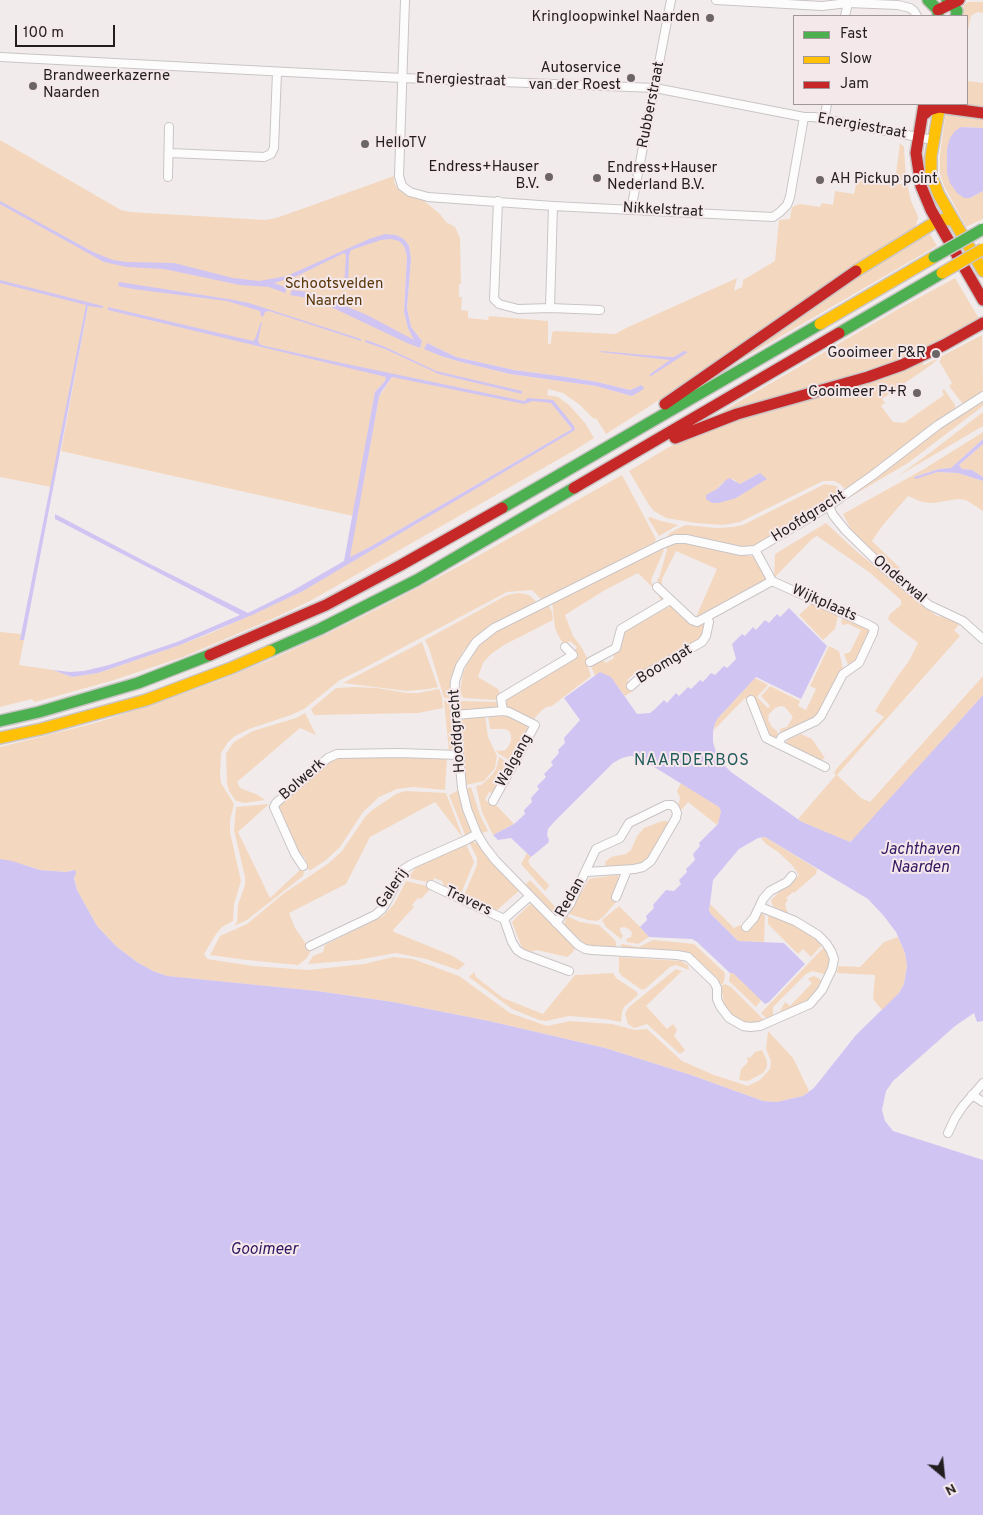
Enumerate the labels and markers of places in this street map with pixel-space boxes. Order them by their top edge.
place label: Kringloopwinkel Naarden [531,9,700,27]
marker: Kringloopwinkel Naarden [704,12,716,24]
place label: Autoservice van der Roest [529,60,621,95]
place label: Brandweerkazerne Naarden [43,68,170,103]
marker: Autoservice van der Roest [625,72,637,84]
marker: Brandweerkazerne Naarden [27,80,39,92]
place label: HelloTV [375,135,427,153]
marker: HelloTV [359,138,371,150]
place label: Endress+Hauser B.V. [429,159,539,194]
place label: Endress+Hauser Nederland B.V. [607,160,717,195]
marker: Endress+Hauser B.V. [543,171,555,183]
place label: AH Pickup point [830,171,938,189]
marker: Endress+Hauser Nederland B.V. [591,172,603,184]
marker: AH Pickup point [814,174,826,186]
place label: Gooimeer P&R [827,345,926,363]
marker: Gooimeer P&R [930,348,942,360]
place label: Gooimeer P+R [808,384,907,402]
marker: Gooimeer P+R [911,387,923,399]

